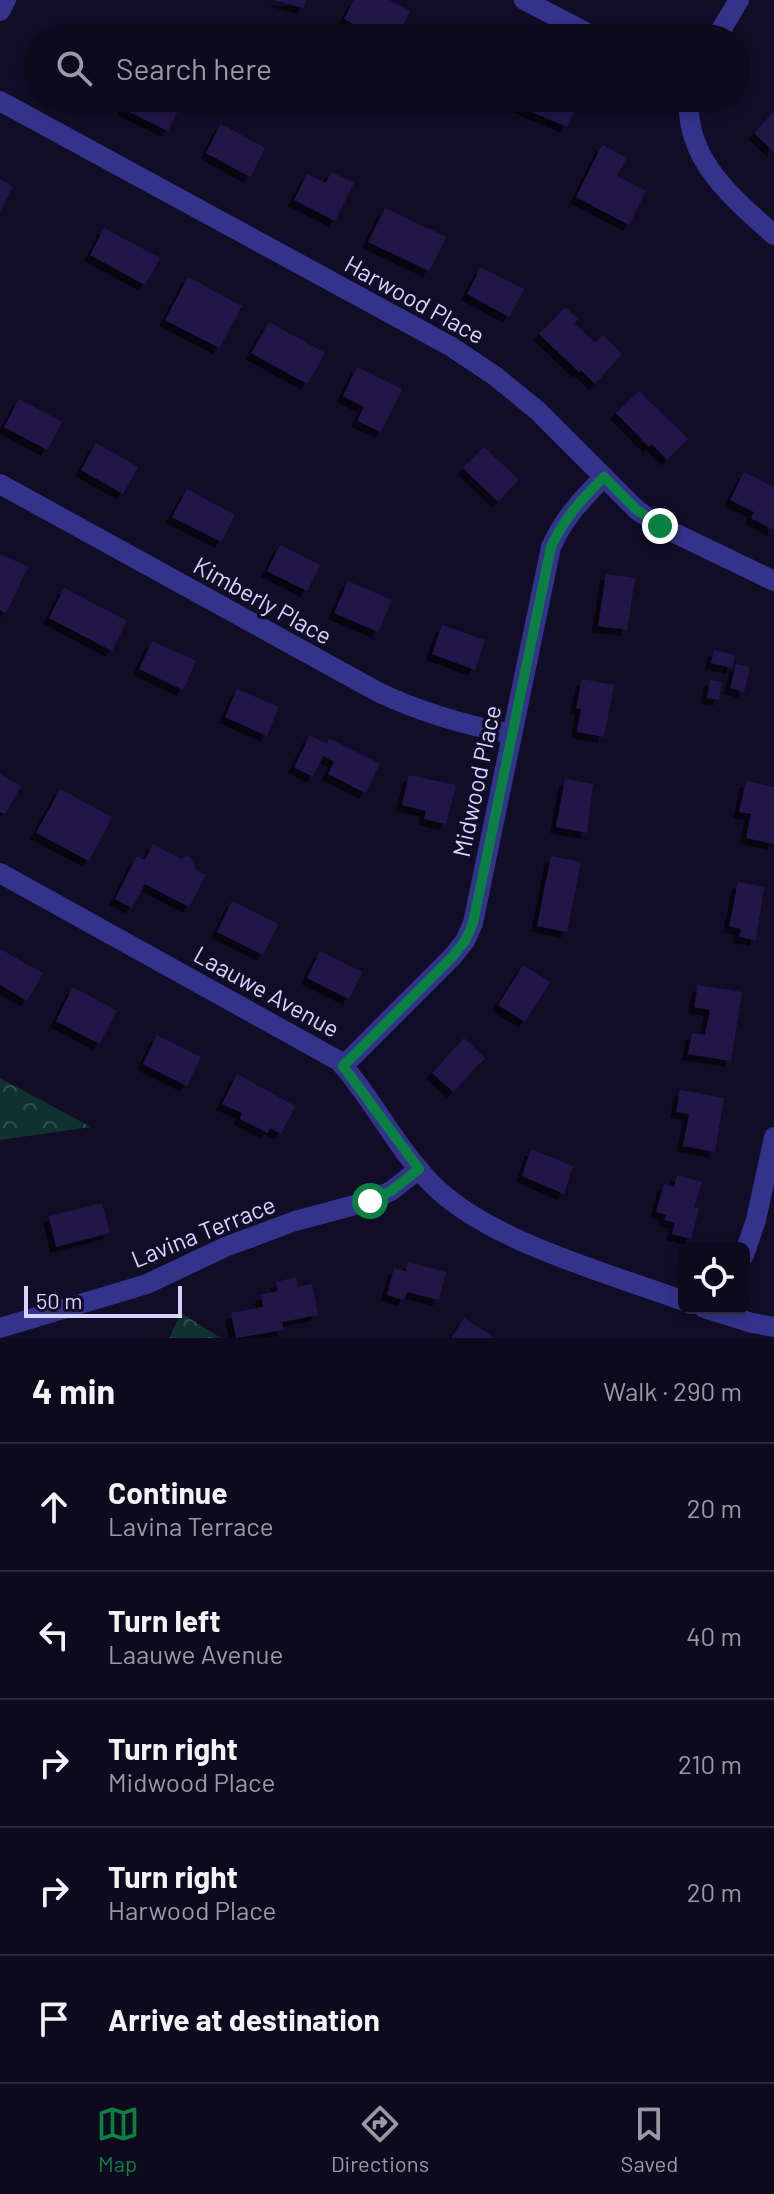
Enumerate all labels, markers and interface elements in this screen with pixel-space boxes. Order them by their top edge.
search box [24,24,750,112]
icon: search [52,46,96,90]
text: Search here [116,50,272,86]
street label: Harwood Place [340,249,490,349]
route end [642,508,678,544]
street label: Kimberly Place [189,550,337,650]
street label: Midwood Place [446,702,506,860]
street label: Laauwe Avenue [189,939,345,1043]
route start [352,1183,388,1219]
street label: Lavina Terrace [127,1189,279,1273]
map controls [678,1242,750,1314]
button: locate [678,1242,750,1314]
scale bar [24,1282,182,1318]
text: 50 m [36,1287,82,1313]
text: 4 min [32,1370,115,1411]
text: Walk · 290 m [603,1375,742,1406]
text: Continue [108,1474,228,1510]
icon: ahead [32,1485,76,1529]
text: 20 m [687,1492,742,1523]
text: Lavina Terrace [108,1510,274,1541]
text: Turn left [108,1602,221,1638]
icon: left [32,1613,76,1657]
text: 40 m [686,1620,742,1651]
text: Laauwe Avenue [108,1638,283,1669]
text: Turn right [108,1730,238,1766]
icon: right [32,1741,76,1785]
text: 210 m [678,1748,742,1779]
text: Midwood Place [108,1766,275,1797]
text: Turn right [108,1858,238,1894]
icon: right [32,1869,76,1913]
text: 20 m [687,1876,742,1907]
text: Harwood Place [108,1894,276,1925]
icon: arrive [32,1997,76,2041]
text: Arrive at destination [108,2001,380,2037]
tab: Map [96,2102,140,2176]
tab: Directions [331,2102,429,2176]
tab: Saved [621,2102,678,2176]

